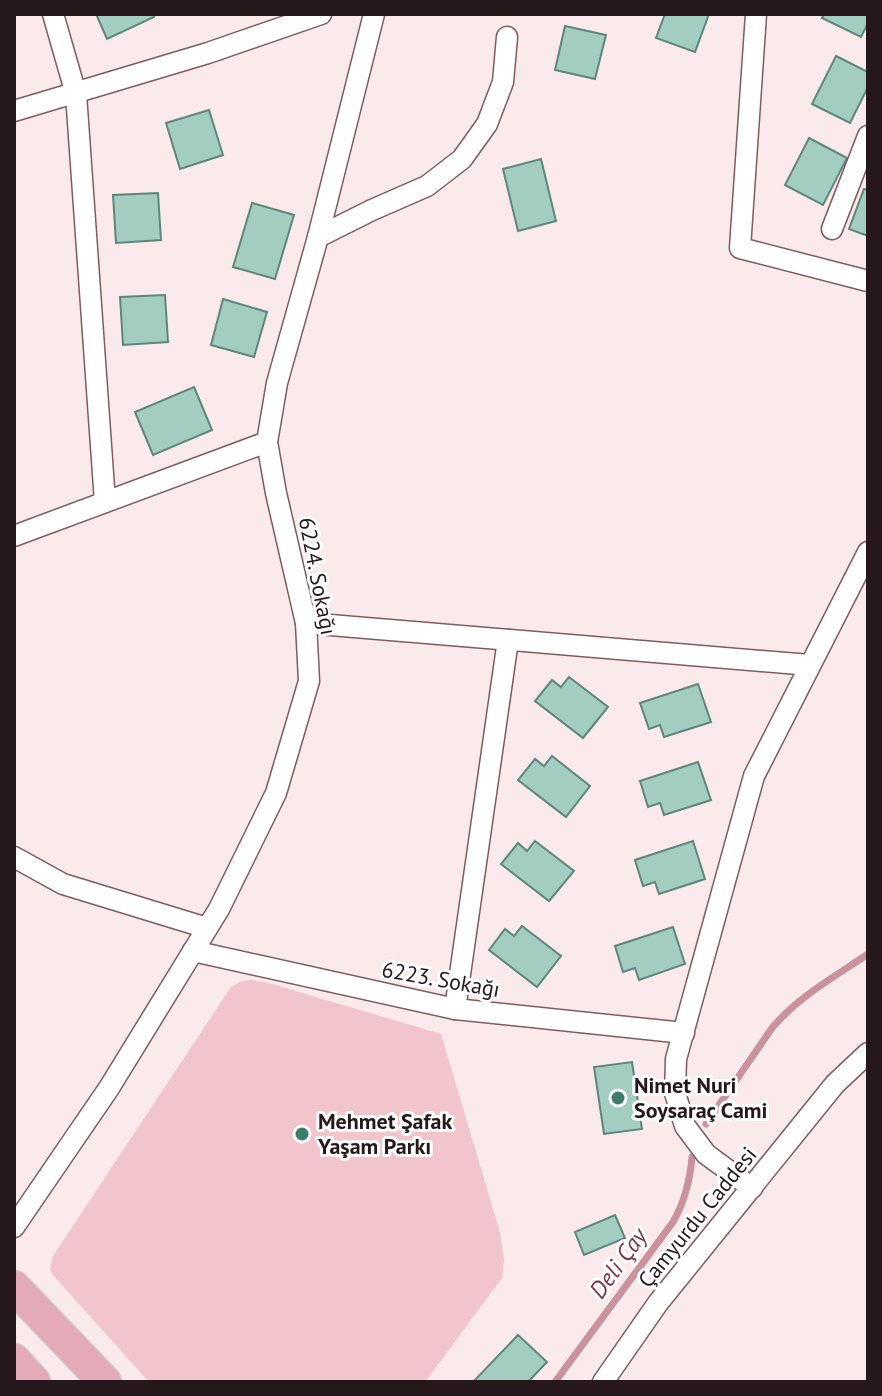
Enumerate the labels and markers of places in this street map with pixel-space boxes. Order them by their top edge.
place label: Nimet Nuri Soysaraç Cami [634,1071,767,1124]
marker: Nimet Nuri Soysaraç Cami [609,1089,627,1107]
place label: Mehmet Şafak Yaşam Parkı [317,1107,452,1160]
marker: Mehmet Şafak Yaşam Parkı [293,1125,311,1143]

